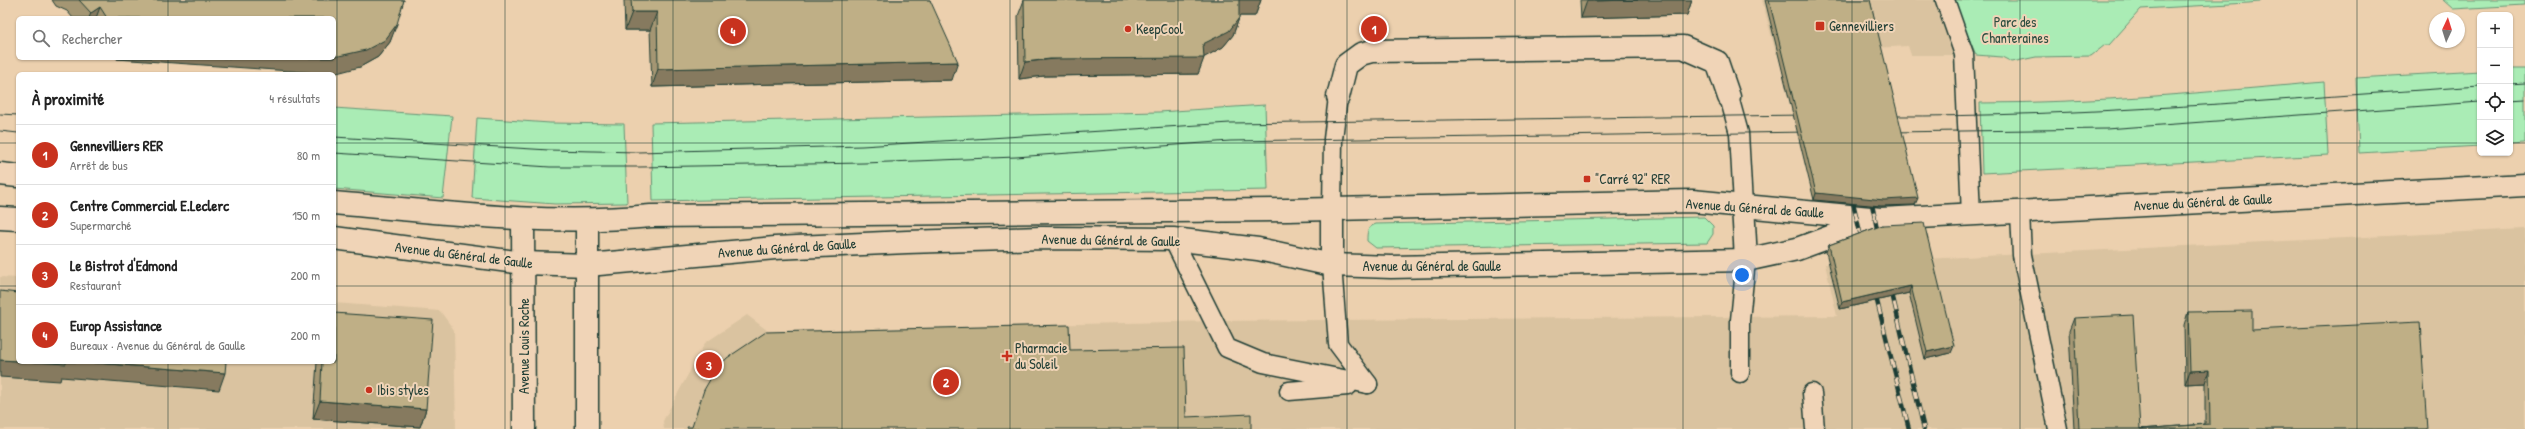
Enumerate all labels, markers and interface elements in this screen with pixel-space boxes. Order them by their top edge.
park label: Parc des Chanteraines [1981,12,2049,47]
north arrow [2429,12,2465,48]
map controls [2477,12,2513,156]
button: + [2477,12,2513,48]
pin: 1 [1361,14,1387,44]
search box [16,16,336,60]
pin: 4 [720,16,746,46]
place label: Gennevilliers [1829,16,1894,35]
place label: KeepCool [1136,19,1183,39]
marker: Gennevilliers [1814,20,1826,32]
marker: KeepCool [1123,24,1133,34]
icon: search [30,27,52,49]
text: Rechercher [62,28,123,49]
button: − [2477,48,2513,84]
button: locate [2477,84,2513,120]
text: À proximité [32,87,104,110]
text: 4 résultats [269,89,320,107]
button: layers [2477,120,2513,156]
text: Gennevilliers RER [70,135,163,156]
text: 1 [43,146,47,164]
text: 80 m [297,146,320,164]
text: Arrêt de bus [70,156,128,174]
place label: "Carré 92" RER [1595,169,1670,188]
marker: "Carré 92" RER [1582,174,1592,184]
street label: Avenue du Général de Gaulle [2133,188,2273,215]
street label: Avenue du Général de Gaulle [1685,193,1825,222]
text: Centre Commercial E.Leclerc [70,195,229,216]
text: 2 [42,206,48,224]
text: 150 m [292,206,320,224]
text: Supermarché [70,216,132,234]
street label: Avenue du Général de Gaulle [1042,229,1181,250]
street label: Avenue du Général de Gaulle [717,233,857,262]
street label: Avenue du Général de Gaulle [394,237,534,272]
text: Le Bistrot d'Edmond [70,255,177,276]
street label: Avenue du Général de Gaulle [1363,256,1502,275]
your location [1732,265,1752,285]
text: 3 [42,266,48,284]
text: 200 m [290,266,320,284]
text: Restaurant [70,276,121,294]
street label: Avenue Louis Roche [514,298,533,394]
text: Europ Assistance [70,315,162,336]
text: 4 [43,326,47,344]
text: 200 m [290,326,320,344]
text: Bureaux · Avenue du Général de Gaulle [70,336,245,354]
place label: Pharmacie du Soleil [1015,338,1068,373]
pin: 3 [696,350,722,380]
marker: Pharmacie du Soleil [1002,351,1012,361]
pin: 2 [933,367,959,397]
place label: Ibis styles [377,380,429,400]
marker: Ibis styles [364,385,374,395]

